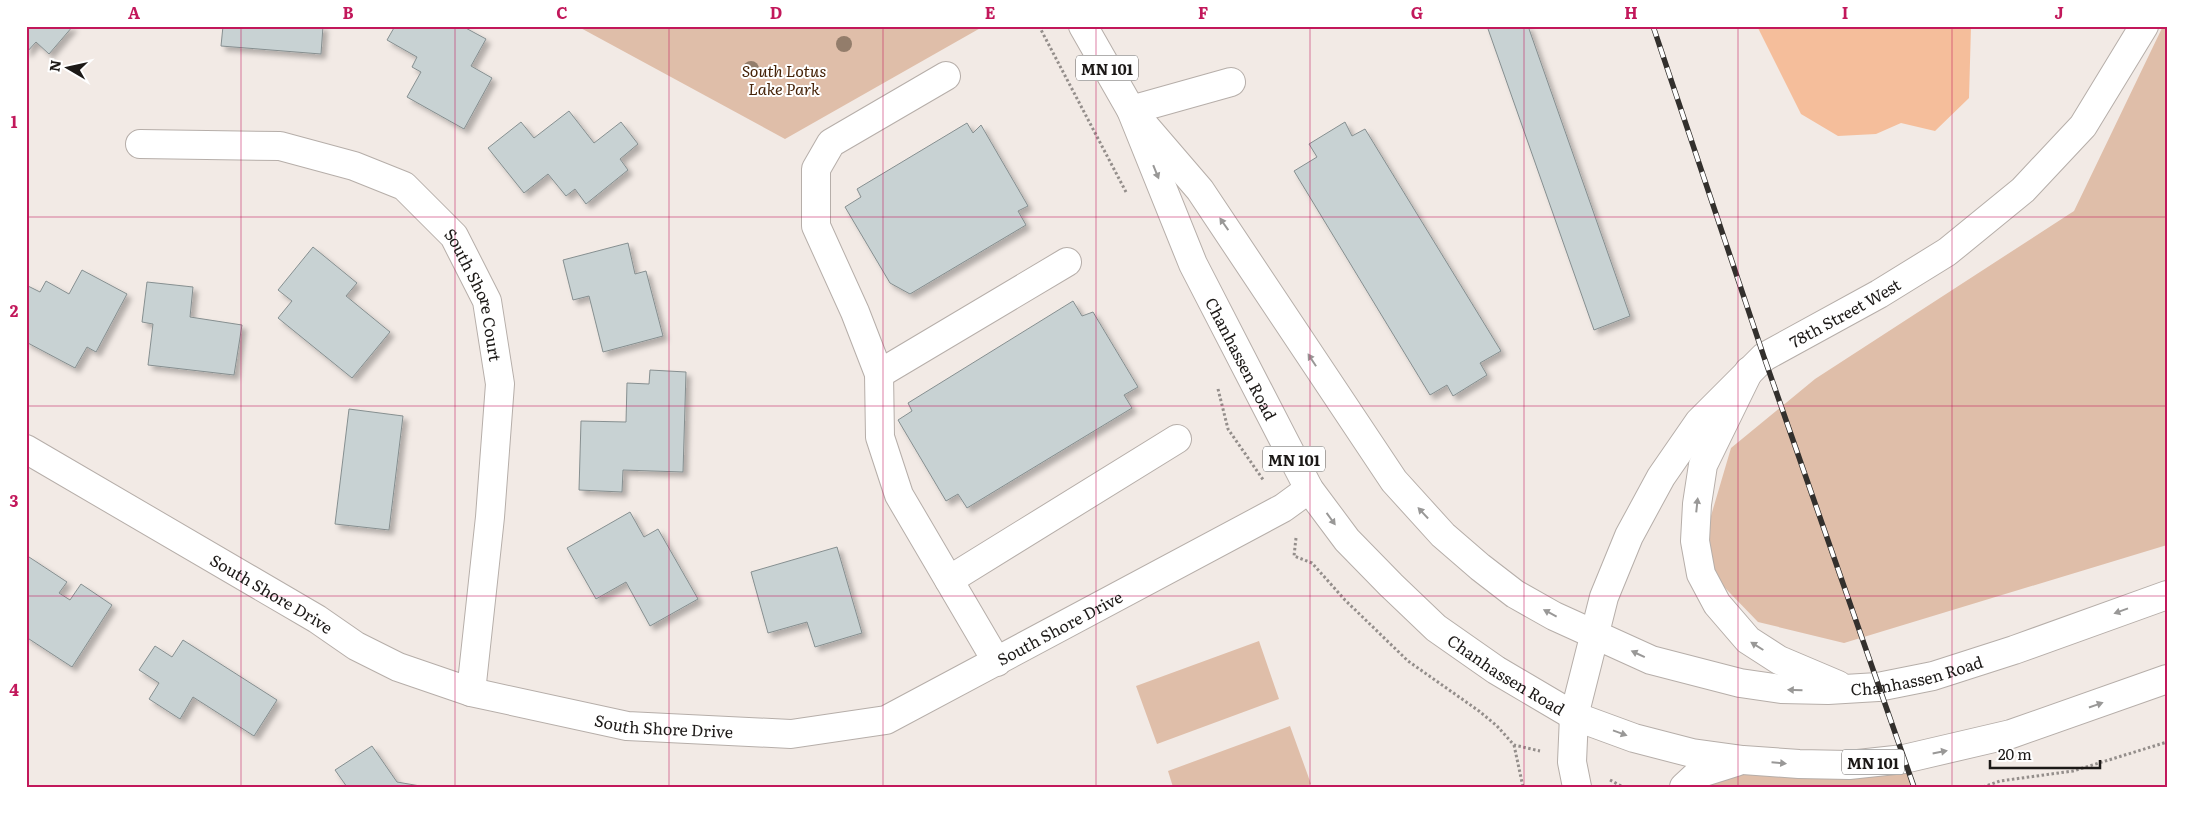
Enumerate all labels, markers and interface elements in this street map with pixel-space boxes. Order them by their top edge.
text: A [128,0,140,24]
text: B [342,0,354,24]
text: C [556,0,568,24]
text: D [770,0,782,24]
text: E [985,0,996,24]
text: F [1198,0,1208,24]
text: G [1411,0,1423,24]
text: H [1624,0,1638,24]
text: I [1842,0,1848,24]
text: J [2054,0,2064,24]
north arrow [42,42,92,92]
road number: MN 101 [1076,56,1138,80]
text: N [43,58,65,73]
park label: South Lotus Lake Park [742,58,826,100]
text: 1 [11,109,18,133]
one-way arrow [1153,164,1160,179]
one-way arrow [1219,217,1229,231]
street label: South Shore Court [440,222,508,363]
street label: 78th Street West [1785,272,1905,353]
street label: Chanhassen Road [1200,293,1283,424]
text: 2 [10,298,19,322]
one-way arrow [1308,353,1317,366]
road number: MN 101 [1263,446,1325,472]
text: 3 [10,488,19,512]
one-way arrow [1693,497,1701,513]
one-way arrow [1417,508,1429,520]
one-way arrow [1326,512,1336,526]
street label: South Shore Drive [206,547,338,639]
street label: South Shore Drive [992,584,1126,671]
one-way arrow [2113,607,2128,615]
one-way arrow [1543,609,1557,617]
street label: Chanhassen Road [1443,628,1570,720]
one-way arrow [1751,641,1764,651]
street label: Chanhassen Road [1850,649,1986,701]
one-way arrow [1631,650,1645,658]
text: 4 [9,677,19,701]
one-way arrow [1787,685,1803,693]
one-way arrow [2089,701,2104,709]
street label: South Shore Drive [592,707,734,743]
one-way arrow [1612,730,1627,737]
scale bar [1990,738,2100,770]
text: 20 m [1998,742,2032,765]
one-way arrow [1933,747,1949,755]
road number: MN 101 [1842,750,1904,774]
one-way arrow [1771,759,1787,767]

